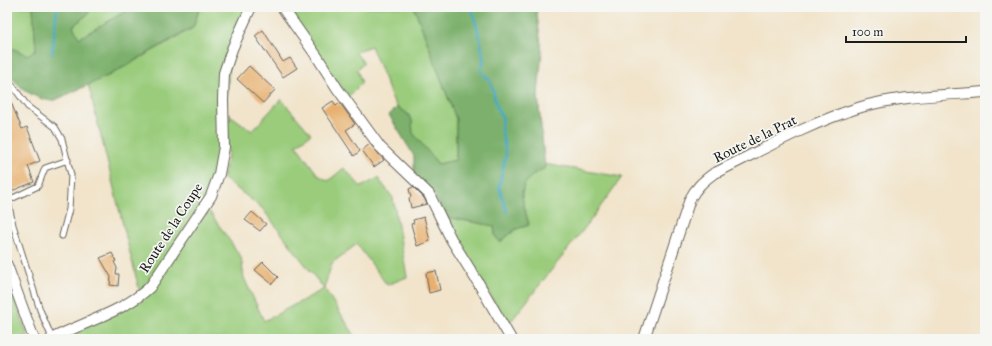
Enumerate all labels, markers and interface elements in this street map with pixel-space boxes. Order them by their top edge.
scale bar [846,18,966,44]
text: 100 m [852,25,883,39]
street label: Route de la Prat [710,111,800,167]
street label: Route de la Coupe [136,180,206,276]

